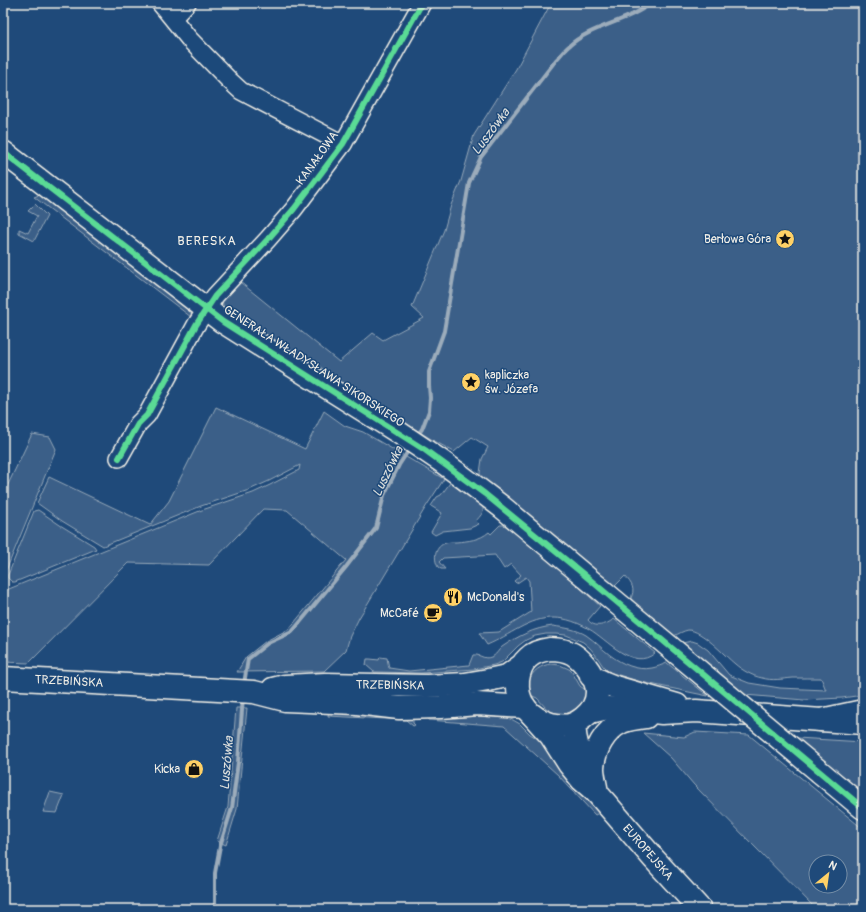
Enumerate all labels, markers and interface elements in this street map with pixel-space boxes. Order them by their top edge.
water label: Luszówka [468,105,514,158]
street label: KANAŁOWA [293,128,342,188]
place icon: Berłowa Góra [774,228,796,250]
place label: Berłowa Góra [704,232,771,247]
district label: BERESKA [177,233,237,249]
street label: GENERAŁA WŁADYSŁAWA SIKORSKIEGO [220,302,407,431]
place label: kapliczka św. Józefa [485,368,539,397]
place icon: kapliczka św. Józefa [460,371,482,393]
water label: Luszówka [369,443,407,499]
restaurant icon: McDonald's [442,586,464,608]
place label: McDonald's [467,590,525,605]
cafe icon: McCafé [422,602,444,624]
place label: McCafé [380,606,419,621]
street label: TRZEBIŃSKA [34,671,104,691]
street label: TRZEBIŃSKA [356,676,425,694]
water label: Luszówka [217,735,237,791]
shop icon: Kicka [183,758,205,780]
place label: Kicka [154,762,180,777]
street label: EUROPEJSKA [619,821,676,884]
north arrow [808,854,848,894]
text: N [826,858,840,873]

